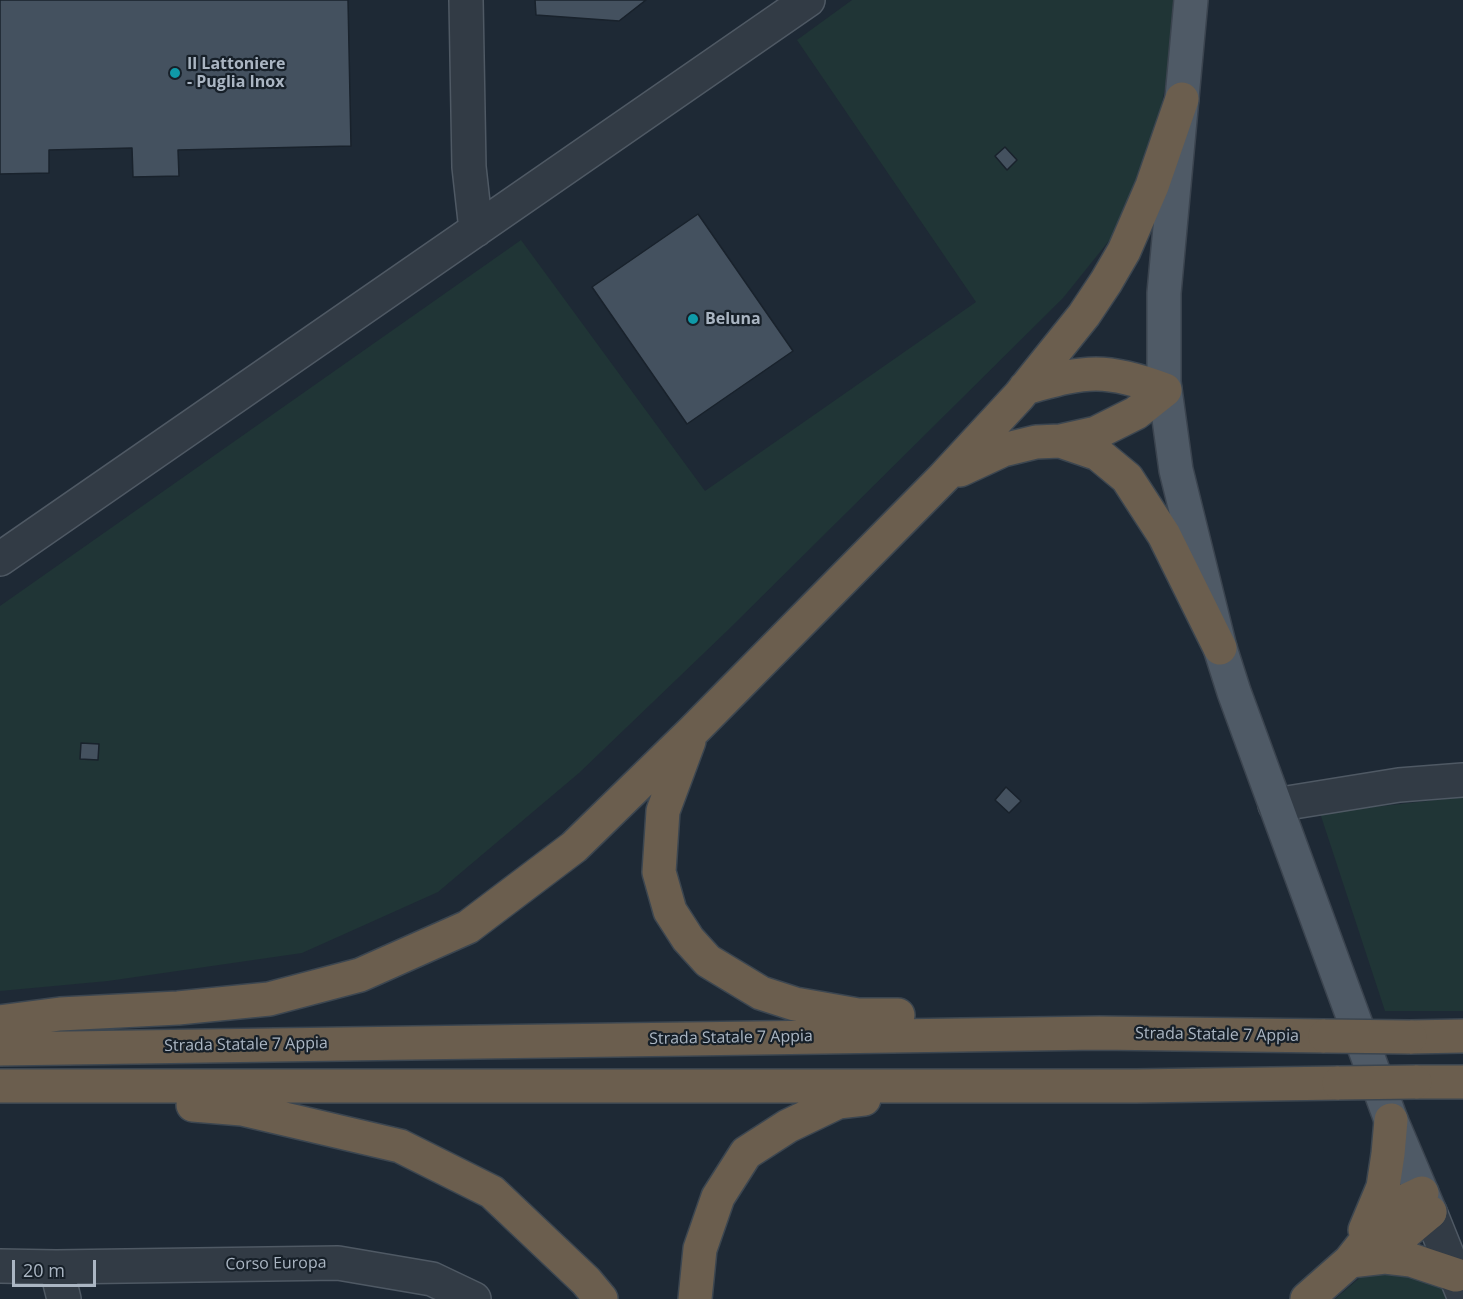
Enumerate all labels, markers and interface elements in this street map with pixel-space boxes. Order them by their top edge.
place label: Il Lattoniere - Puglia Inox [187,54,285,92]
marker: Il Lattoniere - Puglia Inox [168,66,182,80]
place label: Beluna [705,309,761,329]
marker: Beluna [686,312,700,326]
street label: Strada Statale 7 Appia [1135,1024,1299,1046]
street label: Strada Statale 7 Appia [649,1027,813,1049]
street label: Strada Statale 7 Appia [164,1034,328,1056]
scale bar [15,1248,99,1286]
street label: Corso Europa [225,1254,327,1274]
text: 20 m [23,1258,65,1282]

